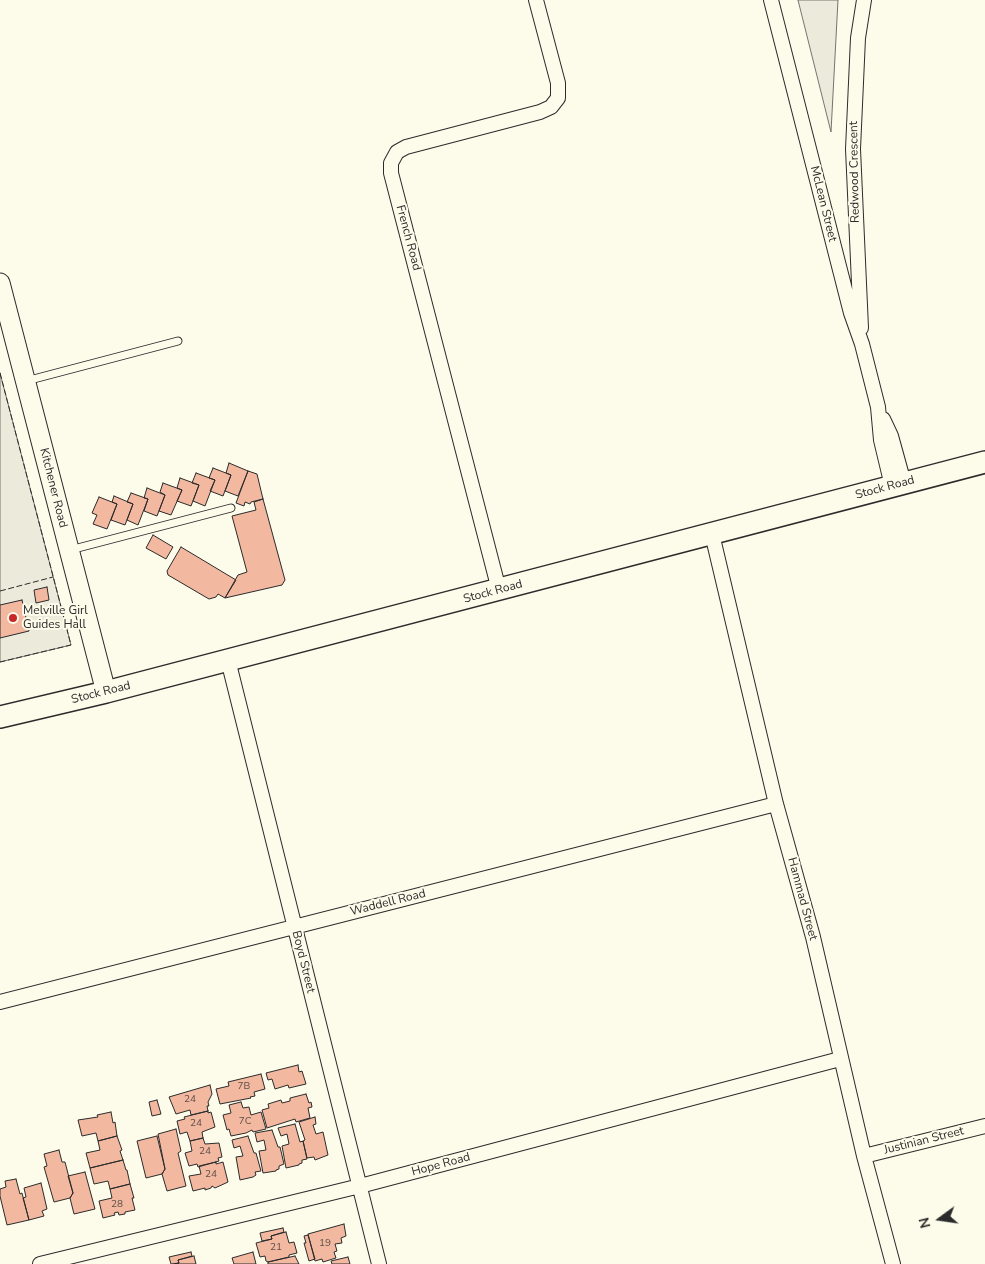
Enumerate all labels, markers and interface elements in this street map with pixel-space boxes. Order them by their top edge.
street label: Redwood Crescent [847,121,863,223]
street label: McLean Street [807,165,839,243]
street label: French Road [392,204,424,272]
street label: Kitchener Road [36,447,70,529]
street label: Stock Road [854,473,916,503]
street label: Stock Road [462,577,524,607]
place label: Melville Girl Guides Hall [23,604,88,632]
marker: Melville Girl Guides Hall [7,612,19,624]
street label: Stock Road [70,679,132,707]
street label: Hammad Street [784,856,820,942]
street label: Waddell Road [349,887,427,919]
street label: Boyd Street [288,929,318,995]
house number: 7B [238,1081,250,1093]
house number: 24 [184,1094,196,1106]
house number: 7C [239,1116,251,1128]
house number: 24 [190,1118,202,1130]
street label: Justinian Street [883,1124,965,1158]
house number: 24 [199,1146,211,1158]
street label: Hope Road [410,1150,472,1180]
house number: 24 [205,1169,217,1181]
north arrow [915,1194,965,1244]
house number: 28 [111,1199,123,1211]
text: N [914,1215,935,1230]
house number: 19 [319,1238,331,1250]
house number: 21 [270,1242,282,1254]

